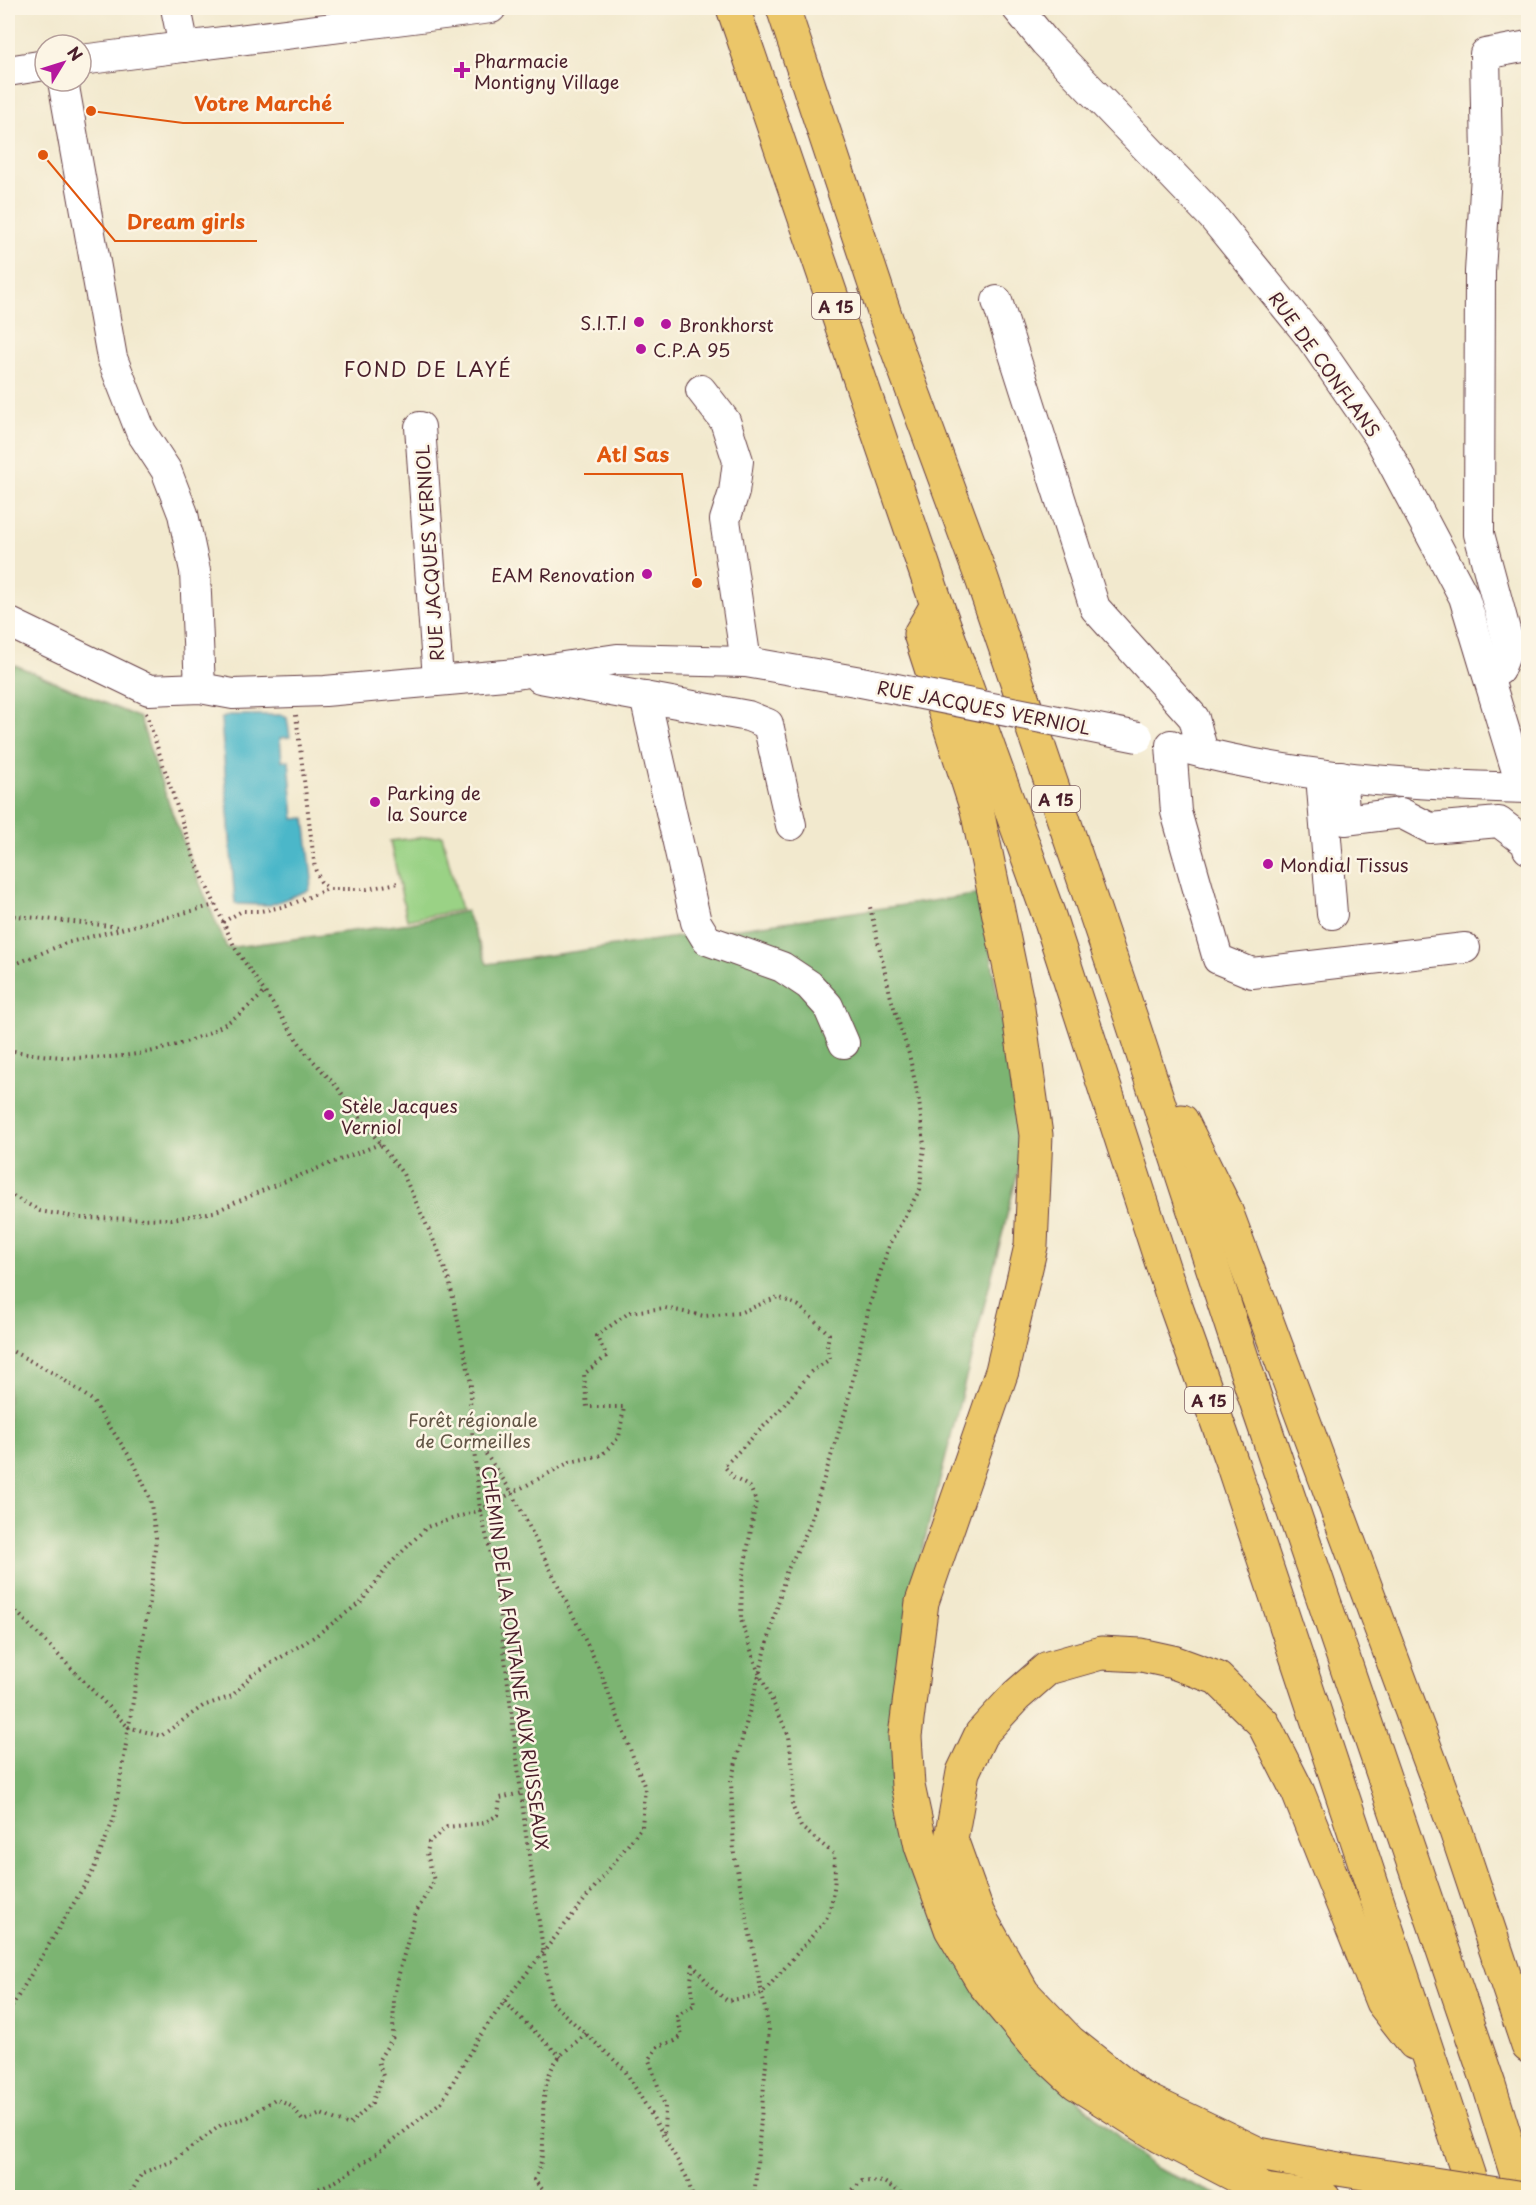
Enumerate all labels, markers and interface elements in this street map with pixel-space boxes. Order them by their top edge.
north arrow [33,33,93,93]
text: N [62,41,89,66]
place label: Pharmacie Montigny Village [474,47,619,95]
marker: Pharmacie Montigny Village [455,63,469,77]
callout: Votre Marché [183,85,344,123]
text: Votre Marché [194,88,332,118]
callout: Dream girls [115,203,257,241]
text: Dream girls [127,206,246,236]
street label: RUE DE CONFLANS [1263,286,1387,442]
road number: A 15 [812,293,860,319]
place label: S.I.T.I [580,309,627,336]
place label: Bronkhorst [678,311,774,338]
marker: S.I.T.I [632,315,646,329]
marker: Bronkhorst [659,317,673,331]
place label: C.P.A 95 [653,336,730,363]
marker: C.P.A 95 [634,342,648,356]
district label: FOND DE LAYÉ [344,354,512,384]
callout: Atl Sas [584,436,682,474]
text: Atl Sas [596,439,669,469]
street label: RUE JACQUES VERNIOL [408,444,450,662]
place label: EAM Renovation [491,561,635,588]
marker: EAM Renovation [640,567,654,581]
street label: RUE JACQUES VERNIOL [875,673,1093,741]
place label: Parking de la Source [387,779,481,827]
road number: A 15 [1032,786,1080,812]
marker: Parking de la Source [368,795,382,809]
place label: Mondial Tissus [1280,851,1408,878]
marker: Mondial Tissus [1261,857,1275,871]
place label: Stèle Jacques Verniol [341,1092,458,1140]
marker: Stèle Jacques Verniol [322,1108,336,1122]
road number: A 15 [1185,1387,1233,1413]
park label: Forêt régionale de Cormeilles [408,1406,538,1454]
street label: CHEMIN DE LA FONTAINE AUX RUISSEAUX [476,1464,556,1852]

